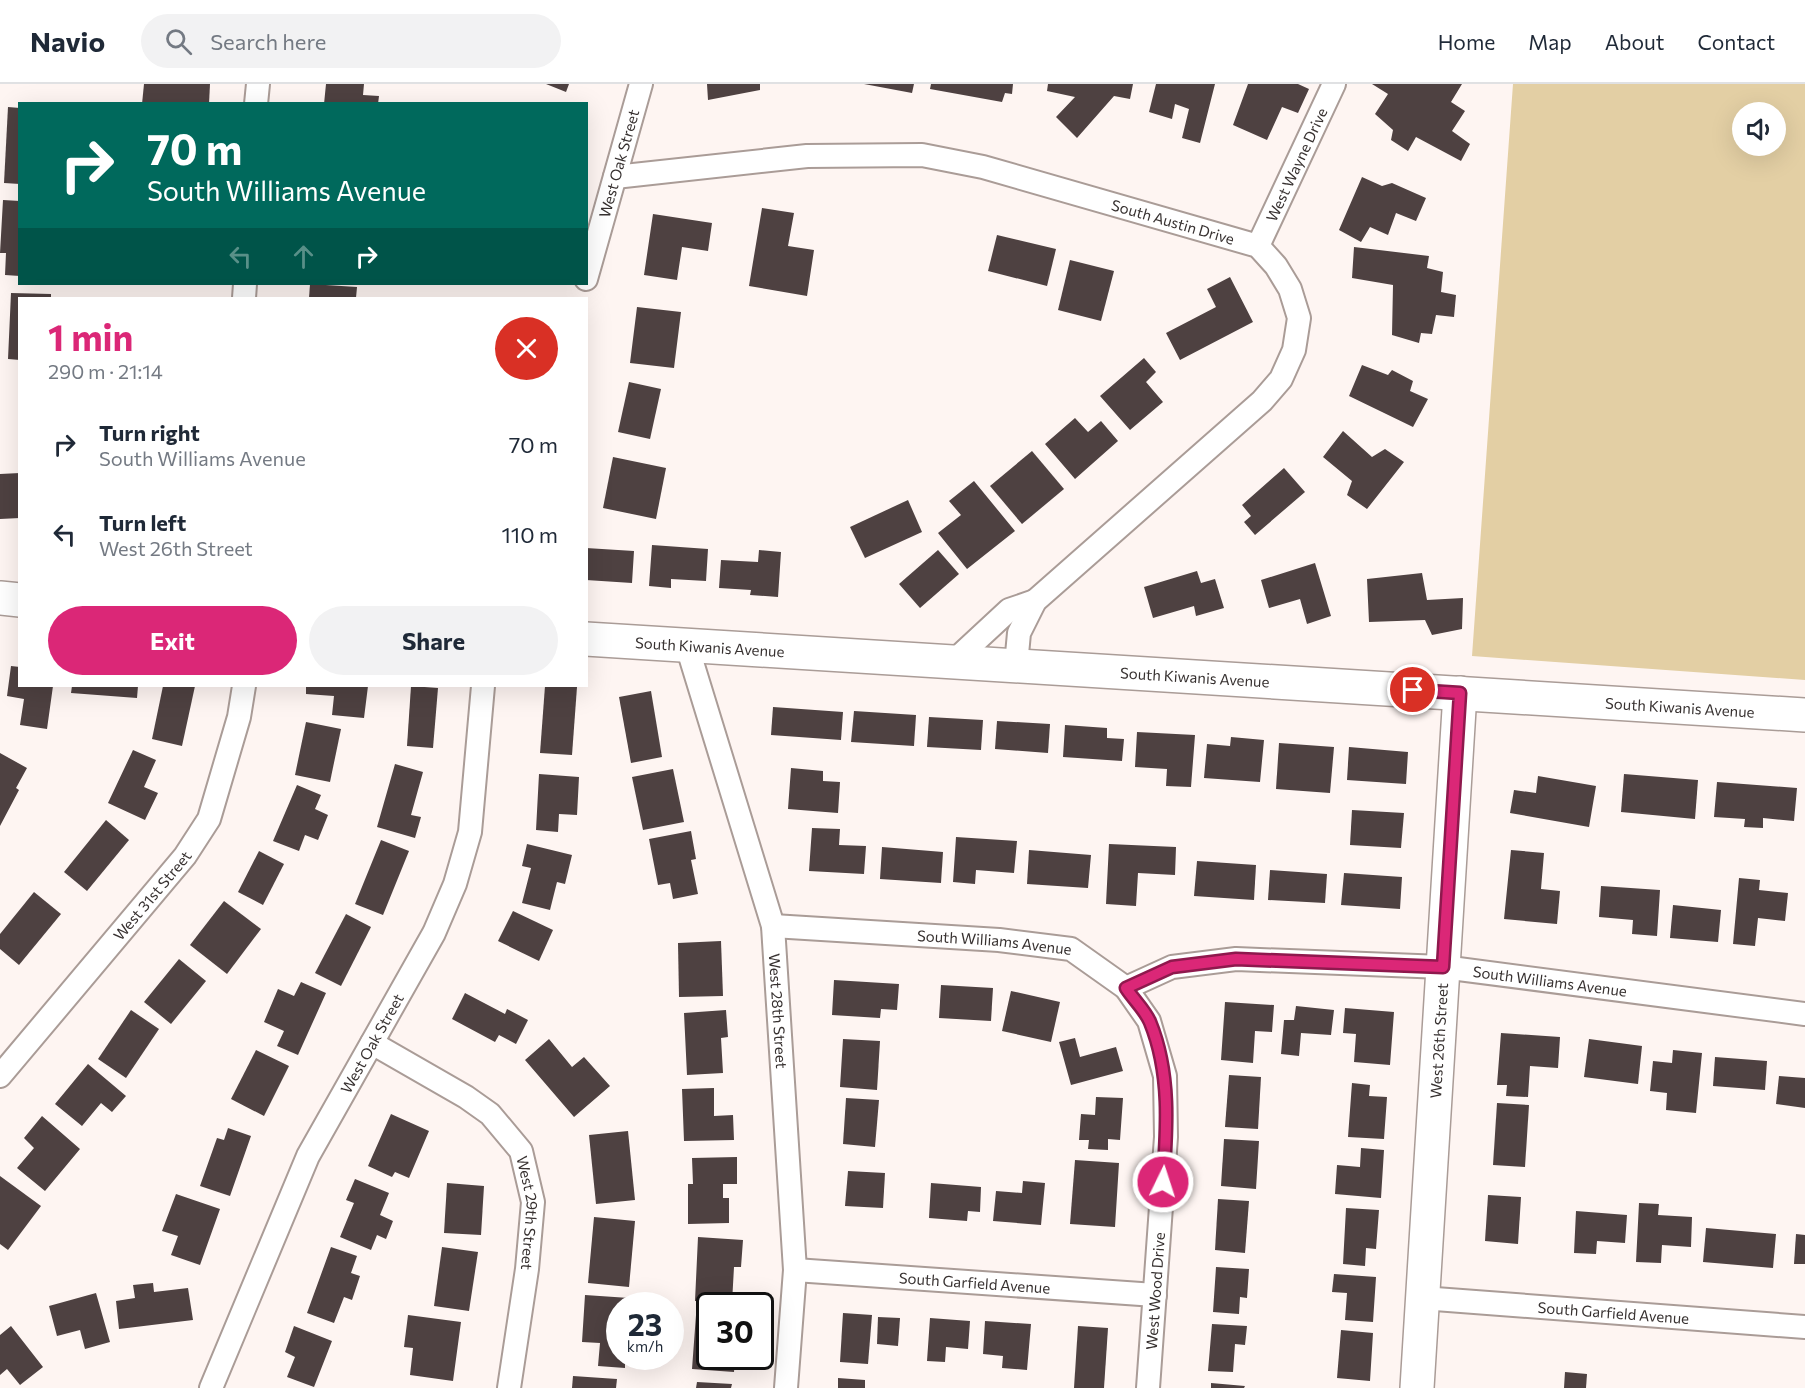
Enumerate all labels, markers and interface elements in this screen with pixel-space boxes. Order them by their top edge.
search box [141,14,561,68]
text: Navio [30,24,105,58]
icon: search [162,25,195,58]
text: Search here [210,28,326,55]
text: Home [1438,29,1495,54]
text: Map [1528,29,1572,54]
text: About [1605,29,1664,54]
text: Contact [1697,29,1775,54]
map controls [1732,102,1786,156]
button: sound [1732,102,1786,156]
street label: West Wayne Drive [1262,105,1331,224]
street label: West Oak Street [595,107,642,220]
text: 70 m [147,122,242,174]
icon: right [48,126,126,204]
text: South Williams Avenue [147,174,426,207]
street label: South Austin Drive [1109,195,1237,248]
icon: left [224,240,257,273]
icon: ahead [287,240,320,273]
icon: right [350,240,383,273]
text: 1 min [48,314,133,358]
button: close [495,317,558,380]
text: 290 m · 21:14 [48,359,163,383]
text: Turn right [99,419,200,446]
icon: right [48,428,81,461]
text: 70 m [509,431,558,458]
text: South Williams Avenue [99,446,306,470]
text: Turn left [99,509,186,536]
icon: left [48,518,81,551]
text: 110 m [501,521,558,548]
text: West 26th Street [99,536,253,560]
button: Exit [48,606,297,675]
button: Share [309,606,558,675]
street label: South Kiwanis Avenue [634,633,785,660]
street label: South Kiwanis Avenue [1120,663,1270,691]
pin [1387,664,1438,715]
icon: arrive [1396,673,1429,706]
street label: South Kiwanis Avenue [1605,694,1755,721]
street label: West 31st Street [109,848,195,944]
street label: South Williams Avenue [917,926,1073,958]
street label: West 28th Street [766,953,791,1069]
street label: South Williams Avenue [1472,962,1628,1000]
street label: West 26th Street [1426,982,1451,1099]
street label: West Oak Street [336,990,407,1096]
position arrow [1131,1150,1195,1214]
street label: West 29th Street [513,1154,542,1271]
street label: West Wood Drive [1142,1231,1168,1350]
street label: South Garfield Avenue [898,1268,1051,1297]
speed limit sign: 30 [696,1292,774,1370]
street label: South Garfield Avenue [1537,1298,1690,1327]
text: 23 [628,1305,662,1342]
text: km/h [627,1337,663,1355]

